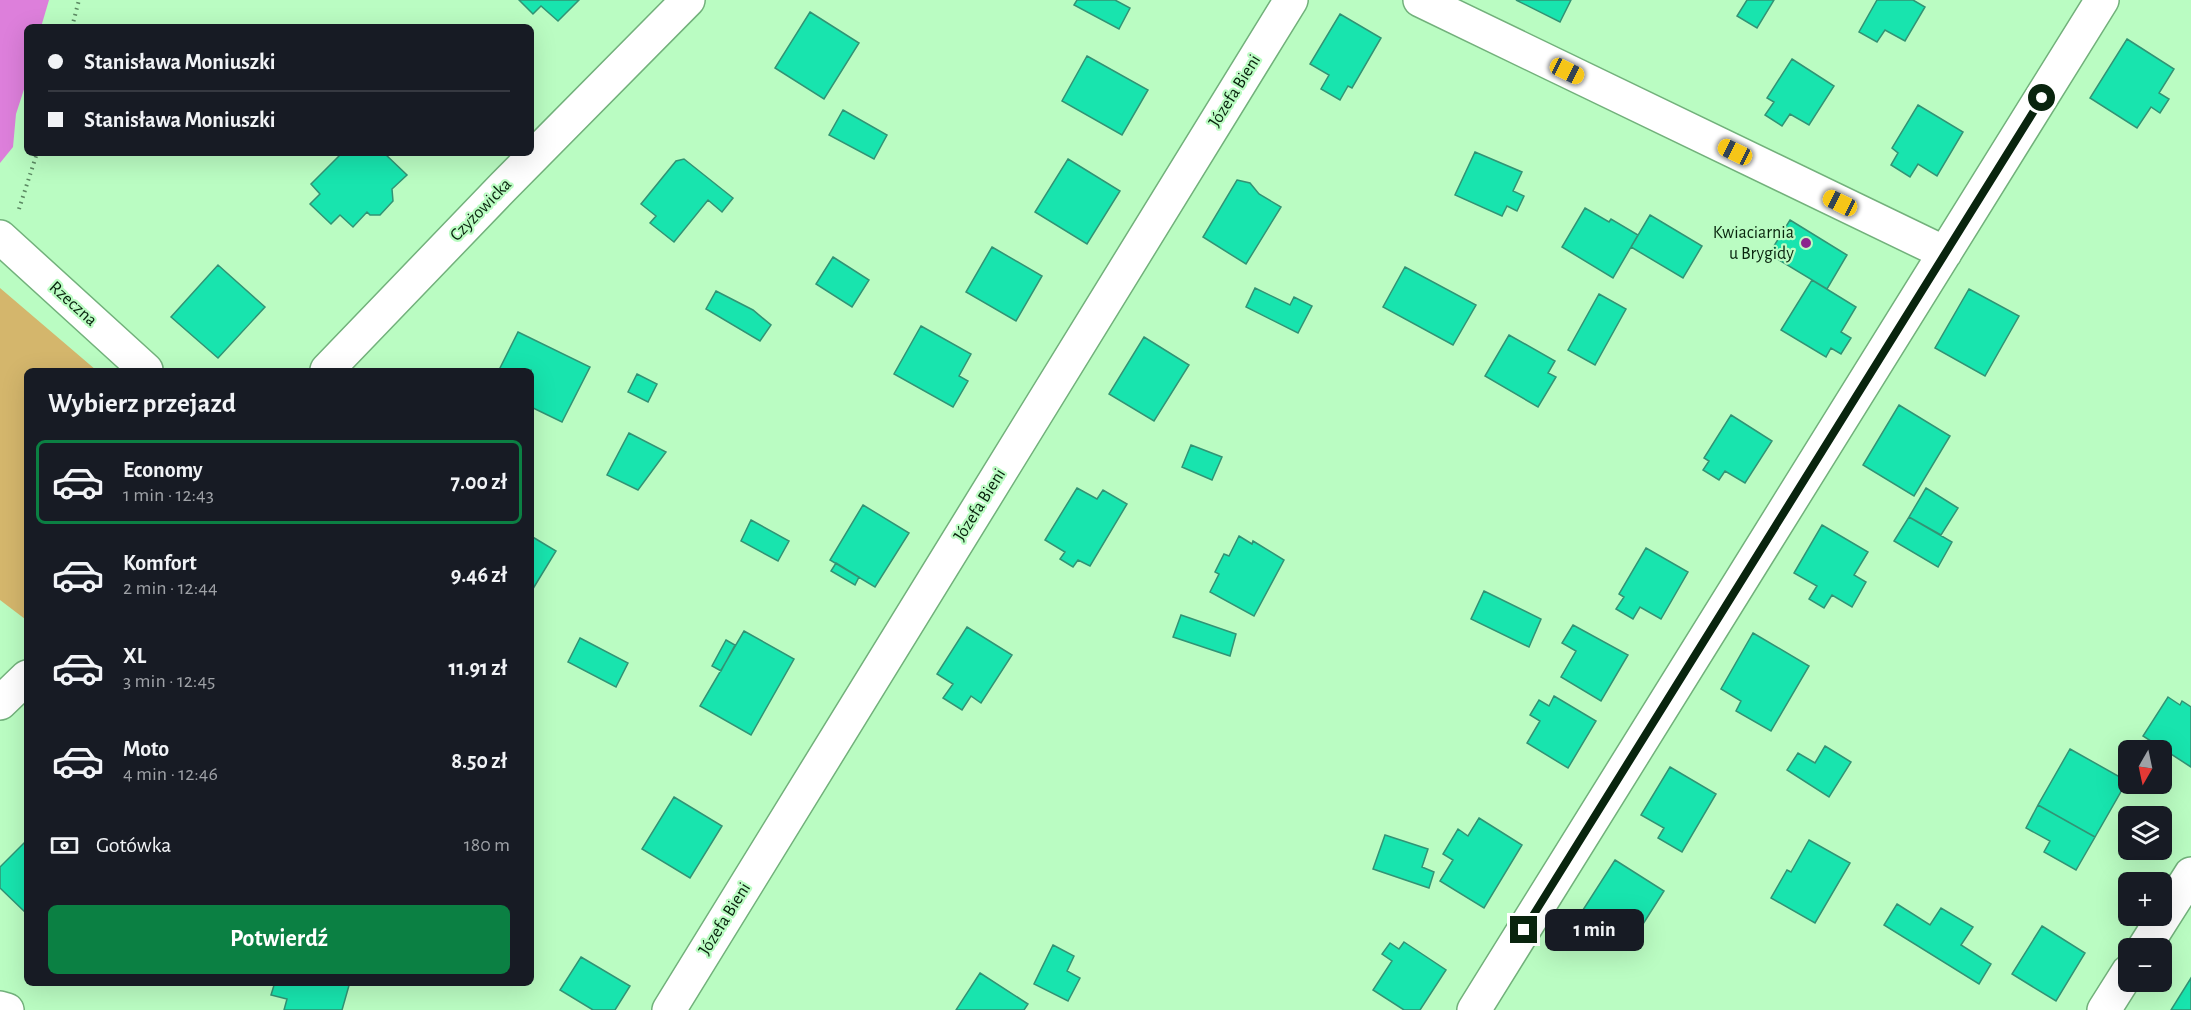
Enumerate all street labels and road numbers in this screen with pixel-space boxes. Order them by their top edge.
street label: Józefa Bieni [1206,52,1264,130]
street label: Czyżowicka [447,175,515,245]
street label: Rzeczna [46,278,100,330]
street label: Józefa Bieni [951,466,1009,544]
street label: Józefa Bieni [696,880,754,958]

